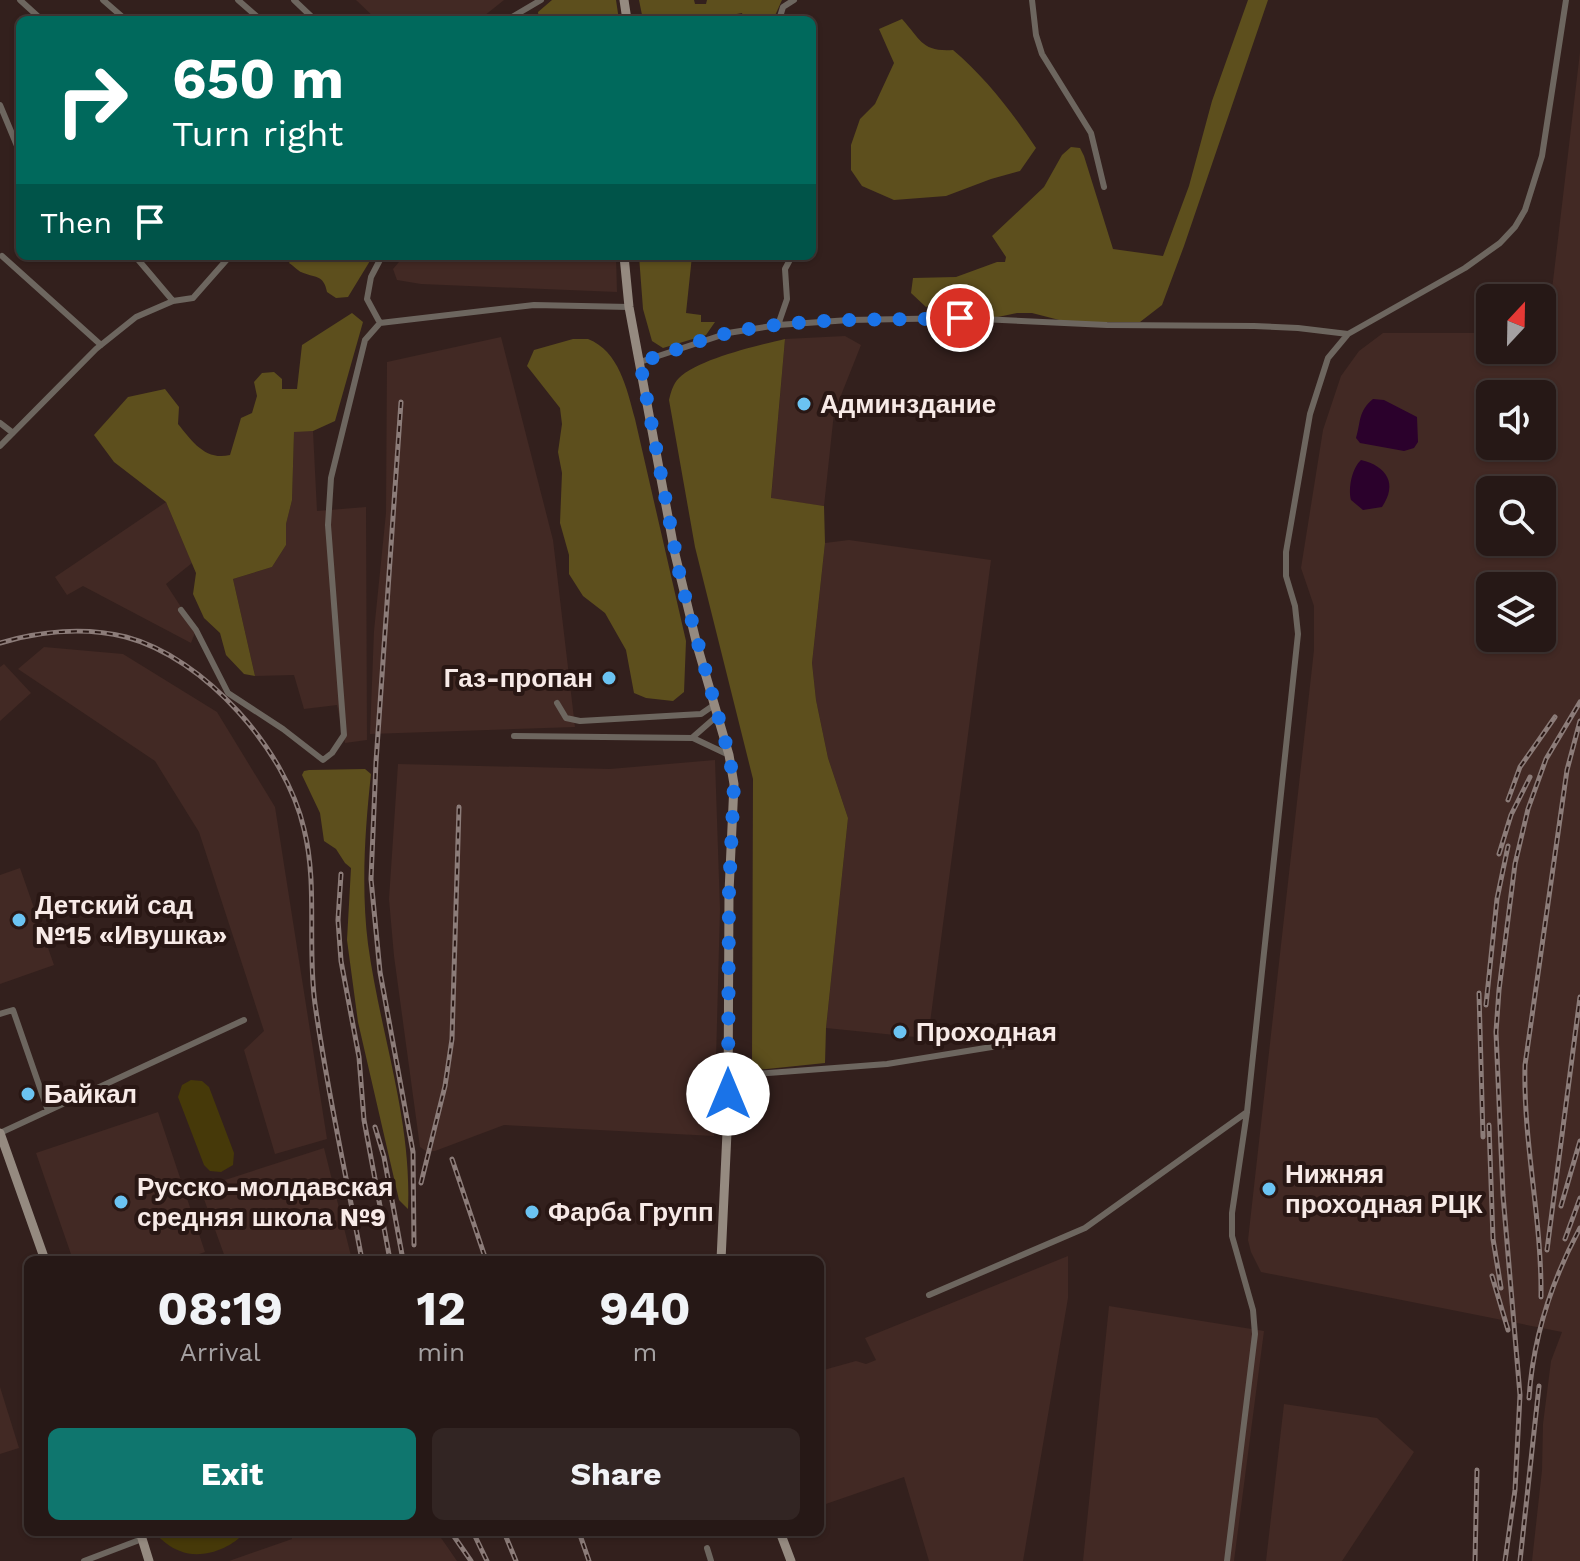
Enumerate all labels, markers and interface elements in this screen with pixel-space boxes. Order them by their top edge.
text: 650 m [172,46,344,112]
icon: right [40,48,144,152]
text: Turn right [172,113,343,155]
icon: arrive [128,200,172,244]
text: Then [40,205,112,240]
pin [926,284,994,352]
north arrow [1476,284,1556,364]
map controls [1476,284,1556,652]
icon: arrive [938,296,982,340]
button: sound [1476,380,1556,460]
place label: Админздание [820,389,996,419]
marker: Админздание [795,395,813,413]
button: search [1476,476,1556,556]
button: layers [1476,572,1556,652]
place label: Газ-пропан [444,663,593,693]
marker: Газ-пропан [600,669,618,687]
place label: Детский сад №15 «Ивушка» [35,890,227,950]
marker: Детский сад №15 «Ивушка» [10,911,28,929]
place label: Проходная [916,1017,1057,1047]
marker: Проходная [891,1023,909,1041]
position arrow [686,1052,770,1136]
place label: Байкал [44,1079,137,1109]
marker: Байкал [19,1085,37,1103]
place label: Нижняя проходная РЦК [1285,1159,1483,1219]
place label: Русско-молдавская средняя школа №9 [137,1172,393,1232]
marker: Нижняя проходная РЦК [1260,1180,1278,1198]
marker: Русско-молдавская средняя школа №9 [112,1193,130,1211]
place label: Фарба Групп [548,1197,714,1227]
marker: Фарба Групп [523,1203,541,1221]
text: 08:19 [157,1280,283,1337]
text: 12 [416,1280,466,1337]
text: 940 [599,1280,691,1337]
text: Arrival [180,1337,261,1367]
text: min [417,1337,465,1367]
text: m [633,1337,657,1367]
button: Exit [48,1428,416,1520]
button: Share [432,1428,800,1520]

